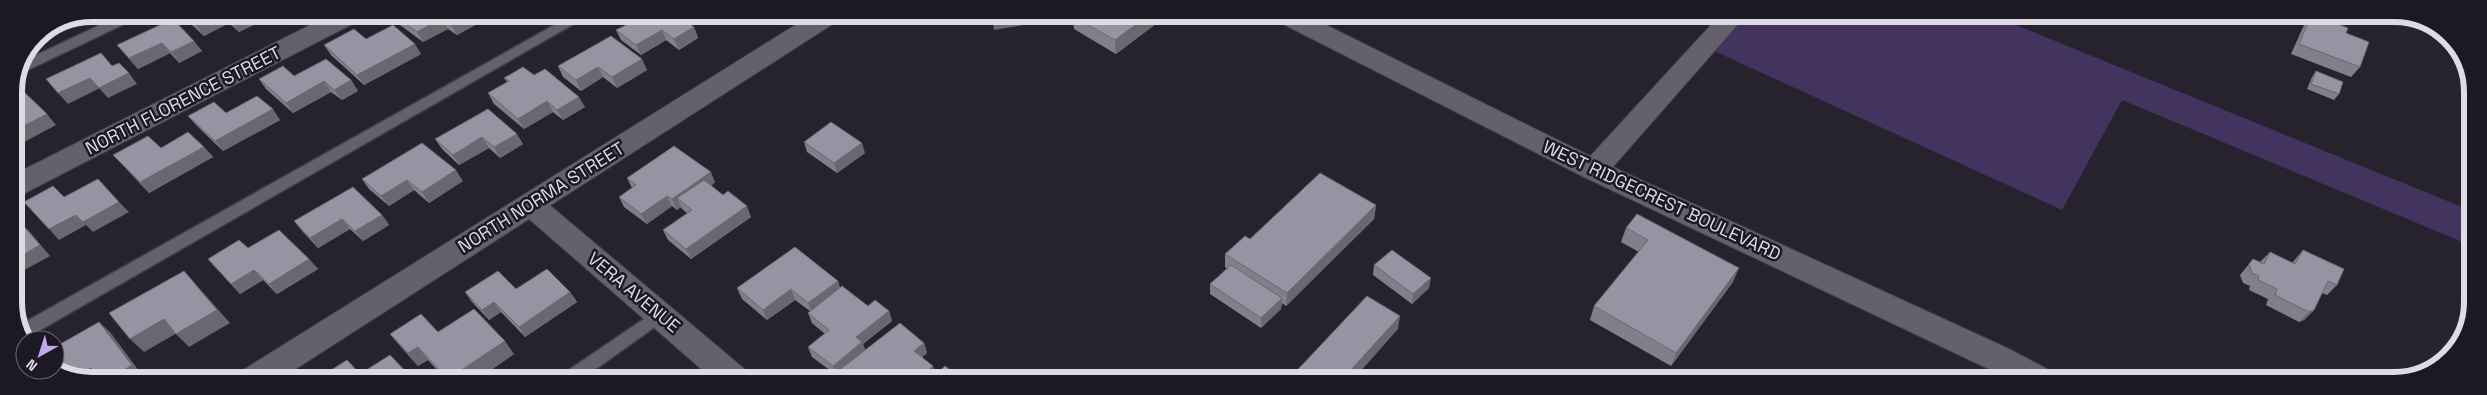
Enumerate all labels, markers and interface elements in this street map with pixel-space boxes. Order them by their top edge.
street label: NORTH FLORENCE STREET [81,40,285,159]
street label: WEST RIDGECREST BOULEVARD [1539,135,1785,265]
street label: NORTH NORMA STREET [453,136,629,258]
street label: VERA AVENUE [583,247,685,337]
north arrow [15,330,65,380]
text: N [23,355,41,375]

